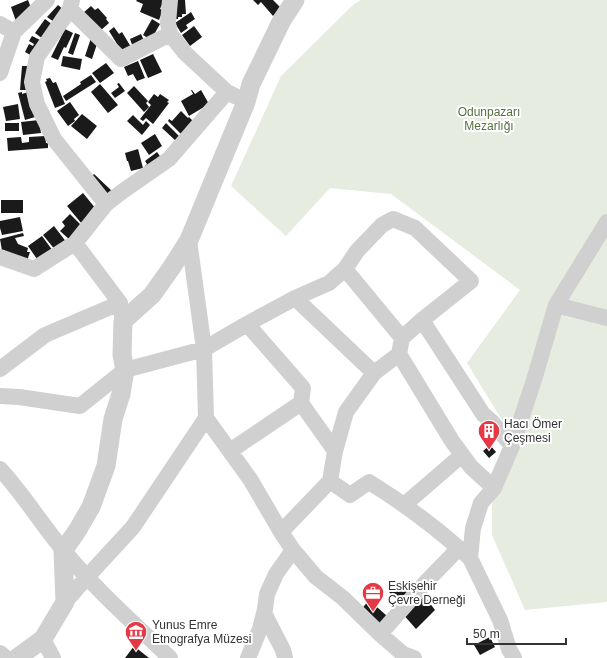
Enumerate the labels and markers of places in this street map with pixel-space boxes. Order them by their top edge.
place label: Hacı Ömer Çeşmesi [504,417,562,445]
building icon: Hacı Ömer Çeşmesi [476,418,502,451]
place label: Eskişehir Çevre Derneği [388,579,465,607]
office icon: Eskişehir Çevre Derneği [360,580,386,613]
place label: Yunus Emre Etnografya Müzesi [152,618,251,646]
museum icon: Yunus Emre Etnografya Müzesi [123,619,149,652]

